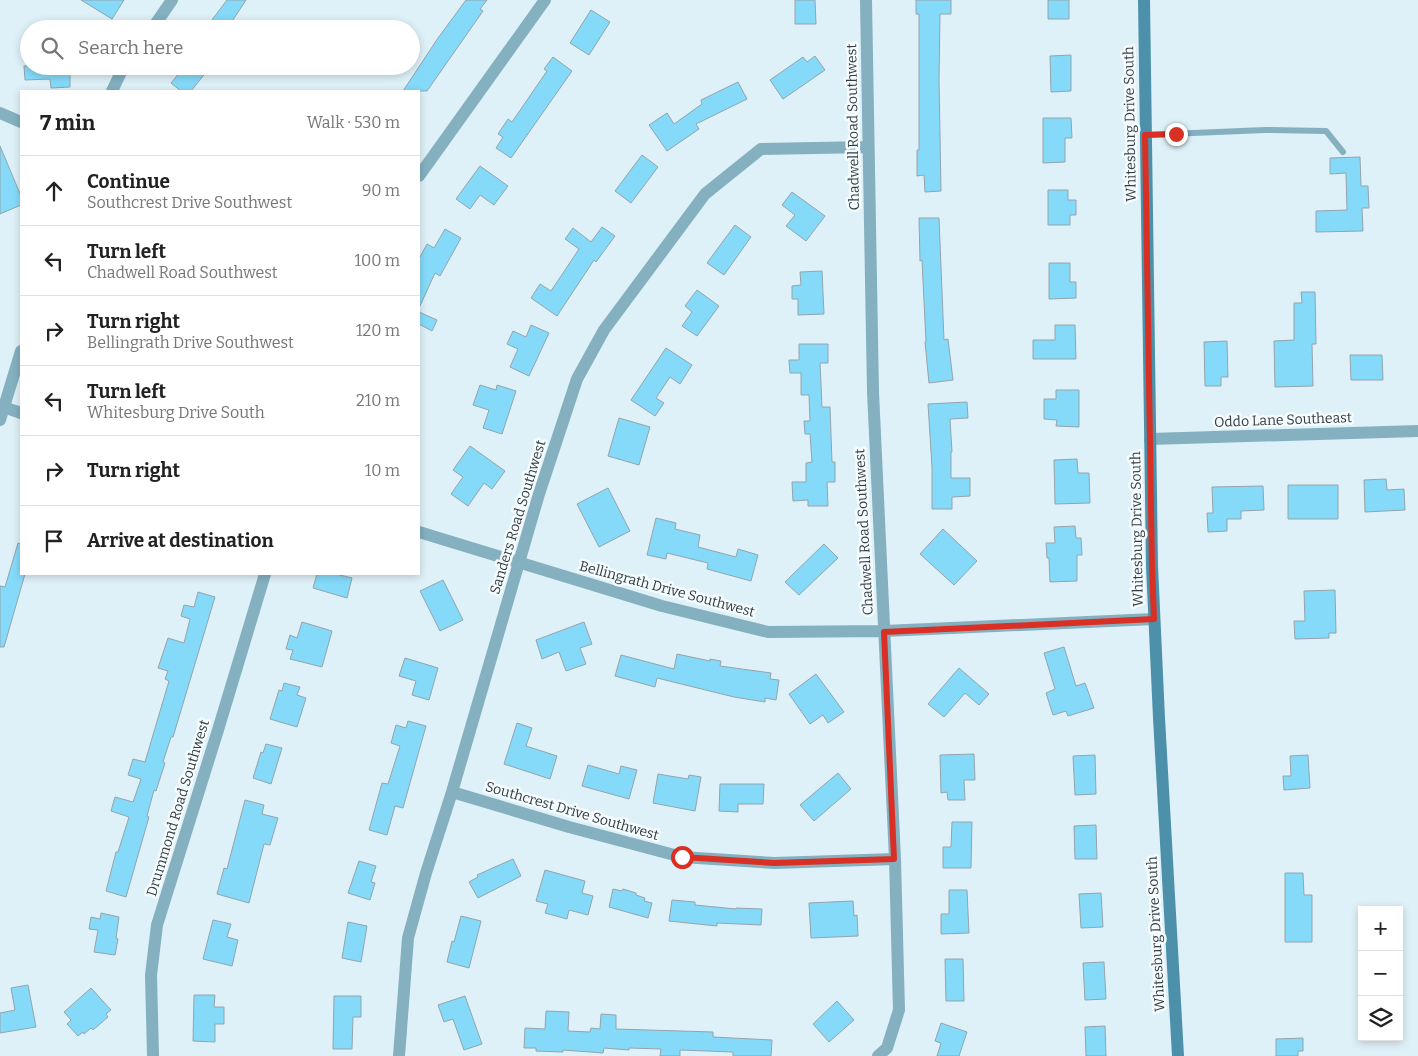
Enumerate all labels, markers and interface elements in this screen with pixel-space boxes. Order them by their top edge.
search box [20,20,420,75]
icon: search [38,34,66,62]
text: Search here [78,36,183,59]
street label: Chadwell Road Southwest [843,43,863,211]
street label: Whitesburg Drive South [1120,46,1140,202]
text: 7 min [40,110,95,136]
text: Walk · 530 m [307,113,400,132]
route end [1165,123,1188,146]
text: Continue [87,170,170,193]
icon: ahead [40,177,68,205]
text: 90 m [362,181,400,200]
text: Southcrest Drive Southwest [87,193,292,212]
text: Turn left [87,240,166,263]
icon: left [40,247,68,275]
text: 100 m [355,251,400,270]
text: Chadwell Road Southwest [87,263,278,282]
text: Turn right [87,310,180,333]
icon: right [40,317,68,345]
text: 120 m [356,321,400,340]
text: Bellingrath Drive Southwest [87,333,294,352]
text: Turn left [87,380,166,403]
icon: left [40,387,68,415]
text: 210 m [356,391,400,410]
text: Whitesburg Drive South [87,403,265,422]
street label: Oddo Lane Southeast [1214,409,1352,431]
street label: Sanders Road Southwest [486,438,550,596]
street label: Chadwell Road Southwest [851,448,877,616]
street label: Whitesburg Drive South [1127,451,1147,607]
icon: right [40,457,68,485]
text: Turn right [87,459,180,482]
text: 10 m [365,461,400,480]
icon: arrive [40,527,68,555]
text: Arrive at destination [87,529,274,552]
street label: Bellingrath Drive Southwest [577,557,757,621]
street label: Drummond Road Southwest [143,718,213,898]
street label: Southcrest Drive Southwest [483,778,661,844]
route start [671,846,694,869]
street label: Whitesburg Drive South [1143,856,1169,1012]
map controls [1358,906,1403,1041]
button: + [1358,906,1403,951]
button: − [1358,951,1403,996]
button: layers [1358,996,1403,1041]

